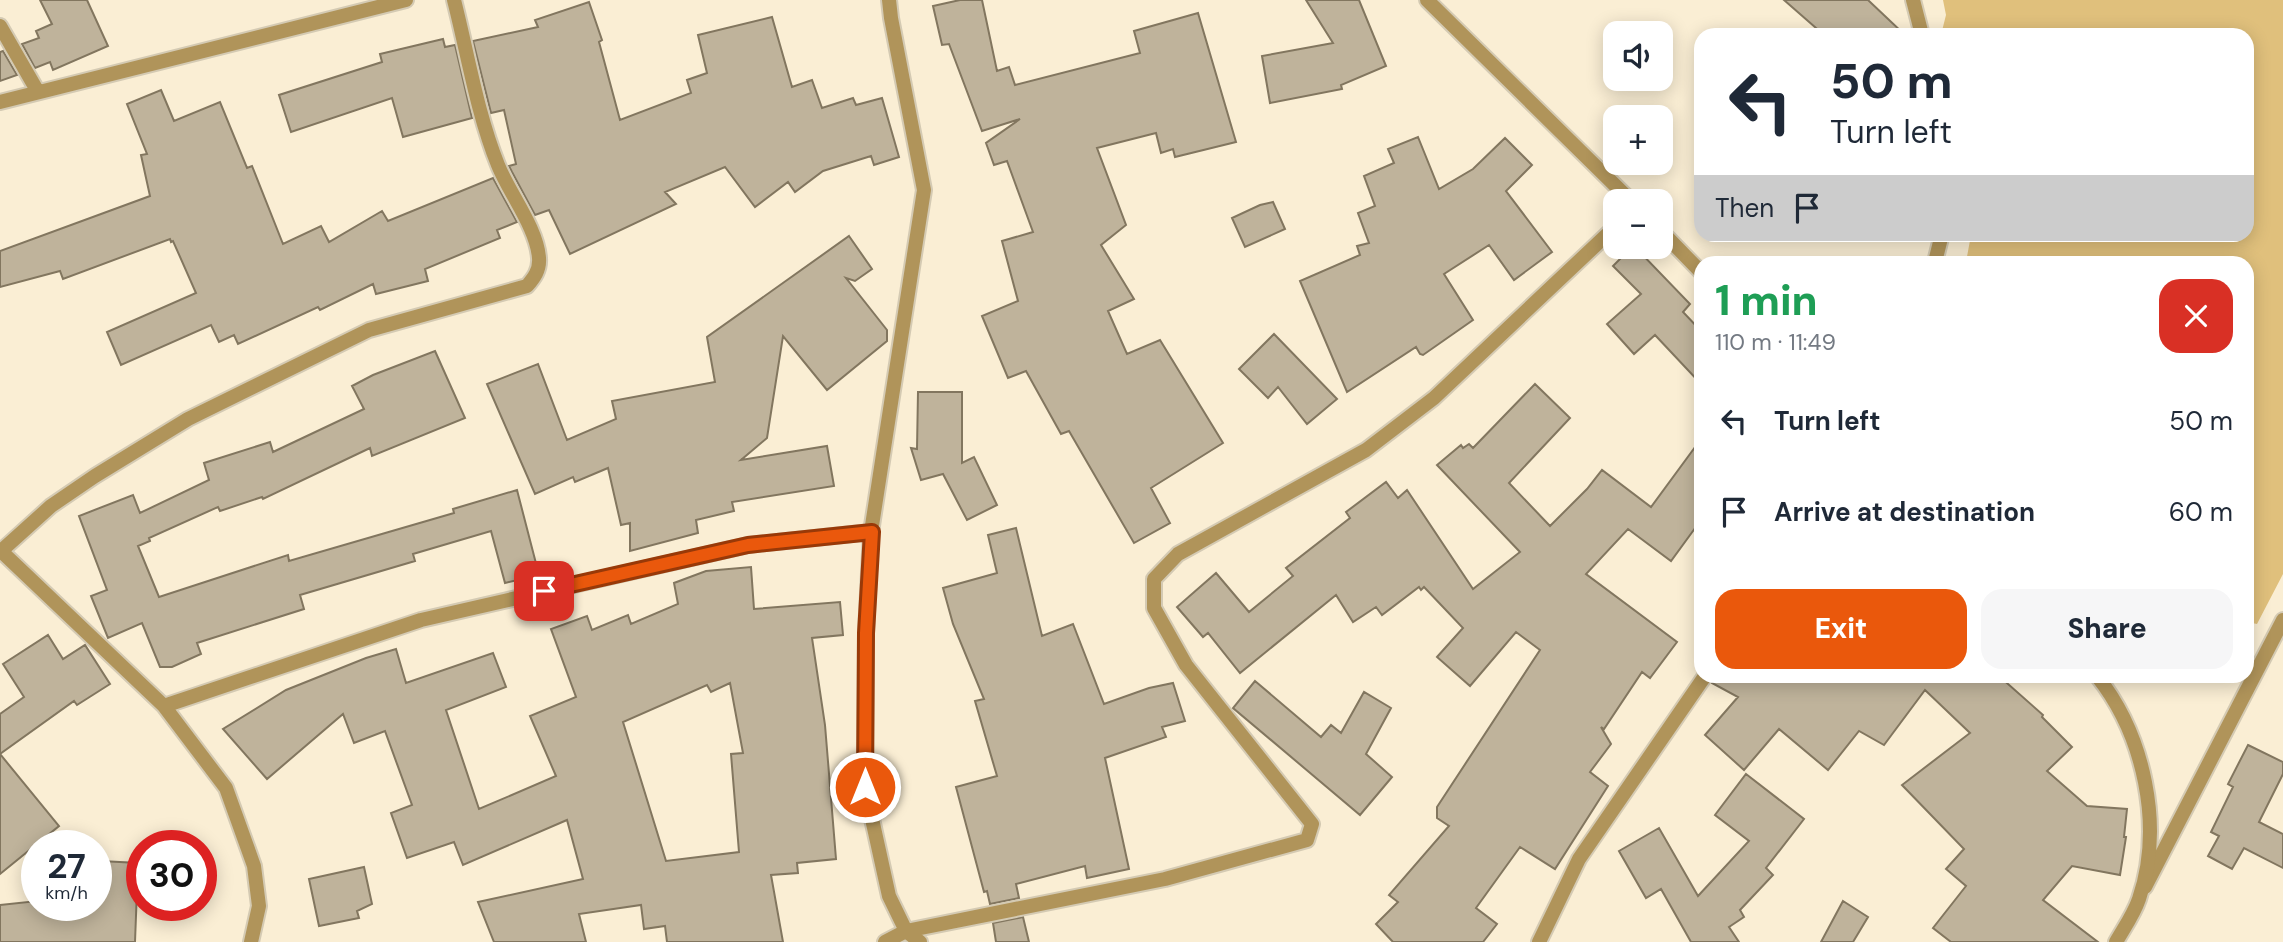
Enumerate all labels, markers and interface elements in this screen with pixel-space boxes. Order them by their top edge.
map controls [1603,21,1673,259]
button: sound [1603,21,1673,91]
text: 50 m [1830,49,1953,113]
icon: left [1715,56,1806,147]
button: + [1603,105,1673,175]
text: Turn left [1830,111,1952,153]
button: − [1603,189,1673,259]
icon: arrive [1788,189,1826,227]
text: Then [1715,191,1774,225]
text: 1 min [1715,273,1818,328]
button: close [2159,279,2233,353]
text: 110 m · 11:49 [1715,327,1836,357]
icon: left [1715,402,1753,440]
text: Turn left [1774,404,1881,438]
text: 50 m [2169,404,2233,438]
icon: arrive [1715,493,1753,531]
text: Arrive at destination [1774,495,2035,529]
text: 60 m [2169,495,2233,529]
pin [514,561,574,621]
icon: arrive [525,572,563,610]
button: Exit [1715,589,1967,669]
button: Share [1981,589,2233,669]
position arrow [828,750,902,824]
speed limit sign: 30 [126,830,217,921]
text: 27 [47,843,86,889]
text: km/h [45,881,88,905]

